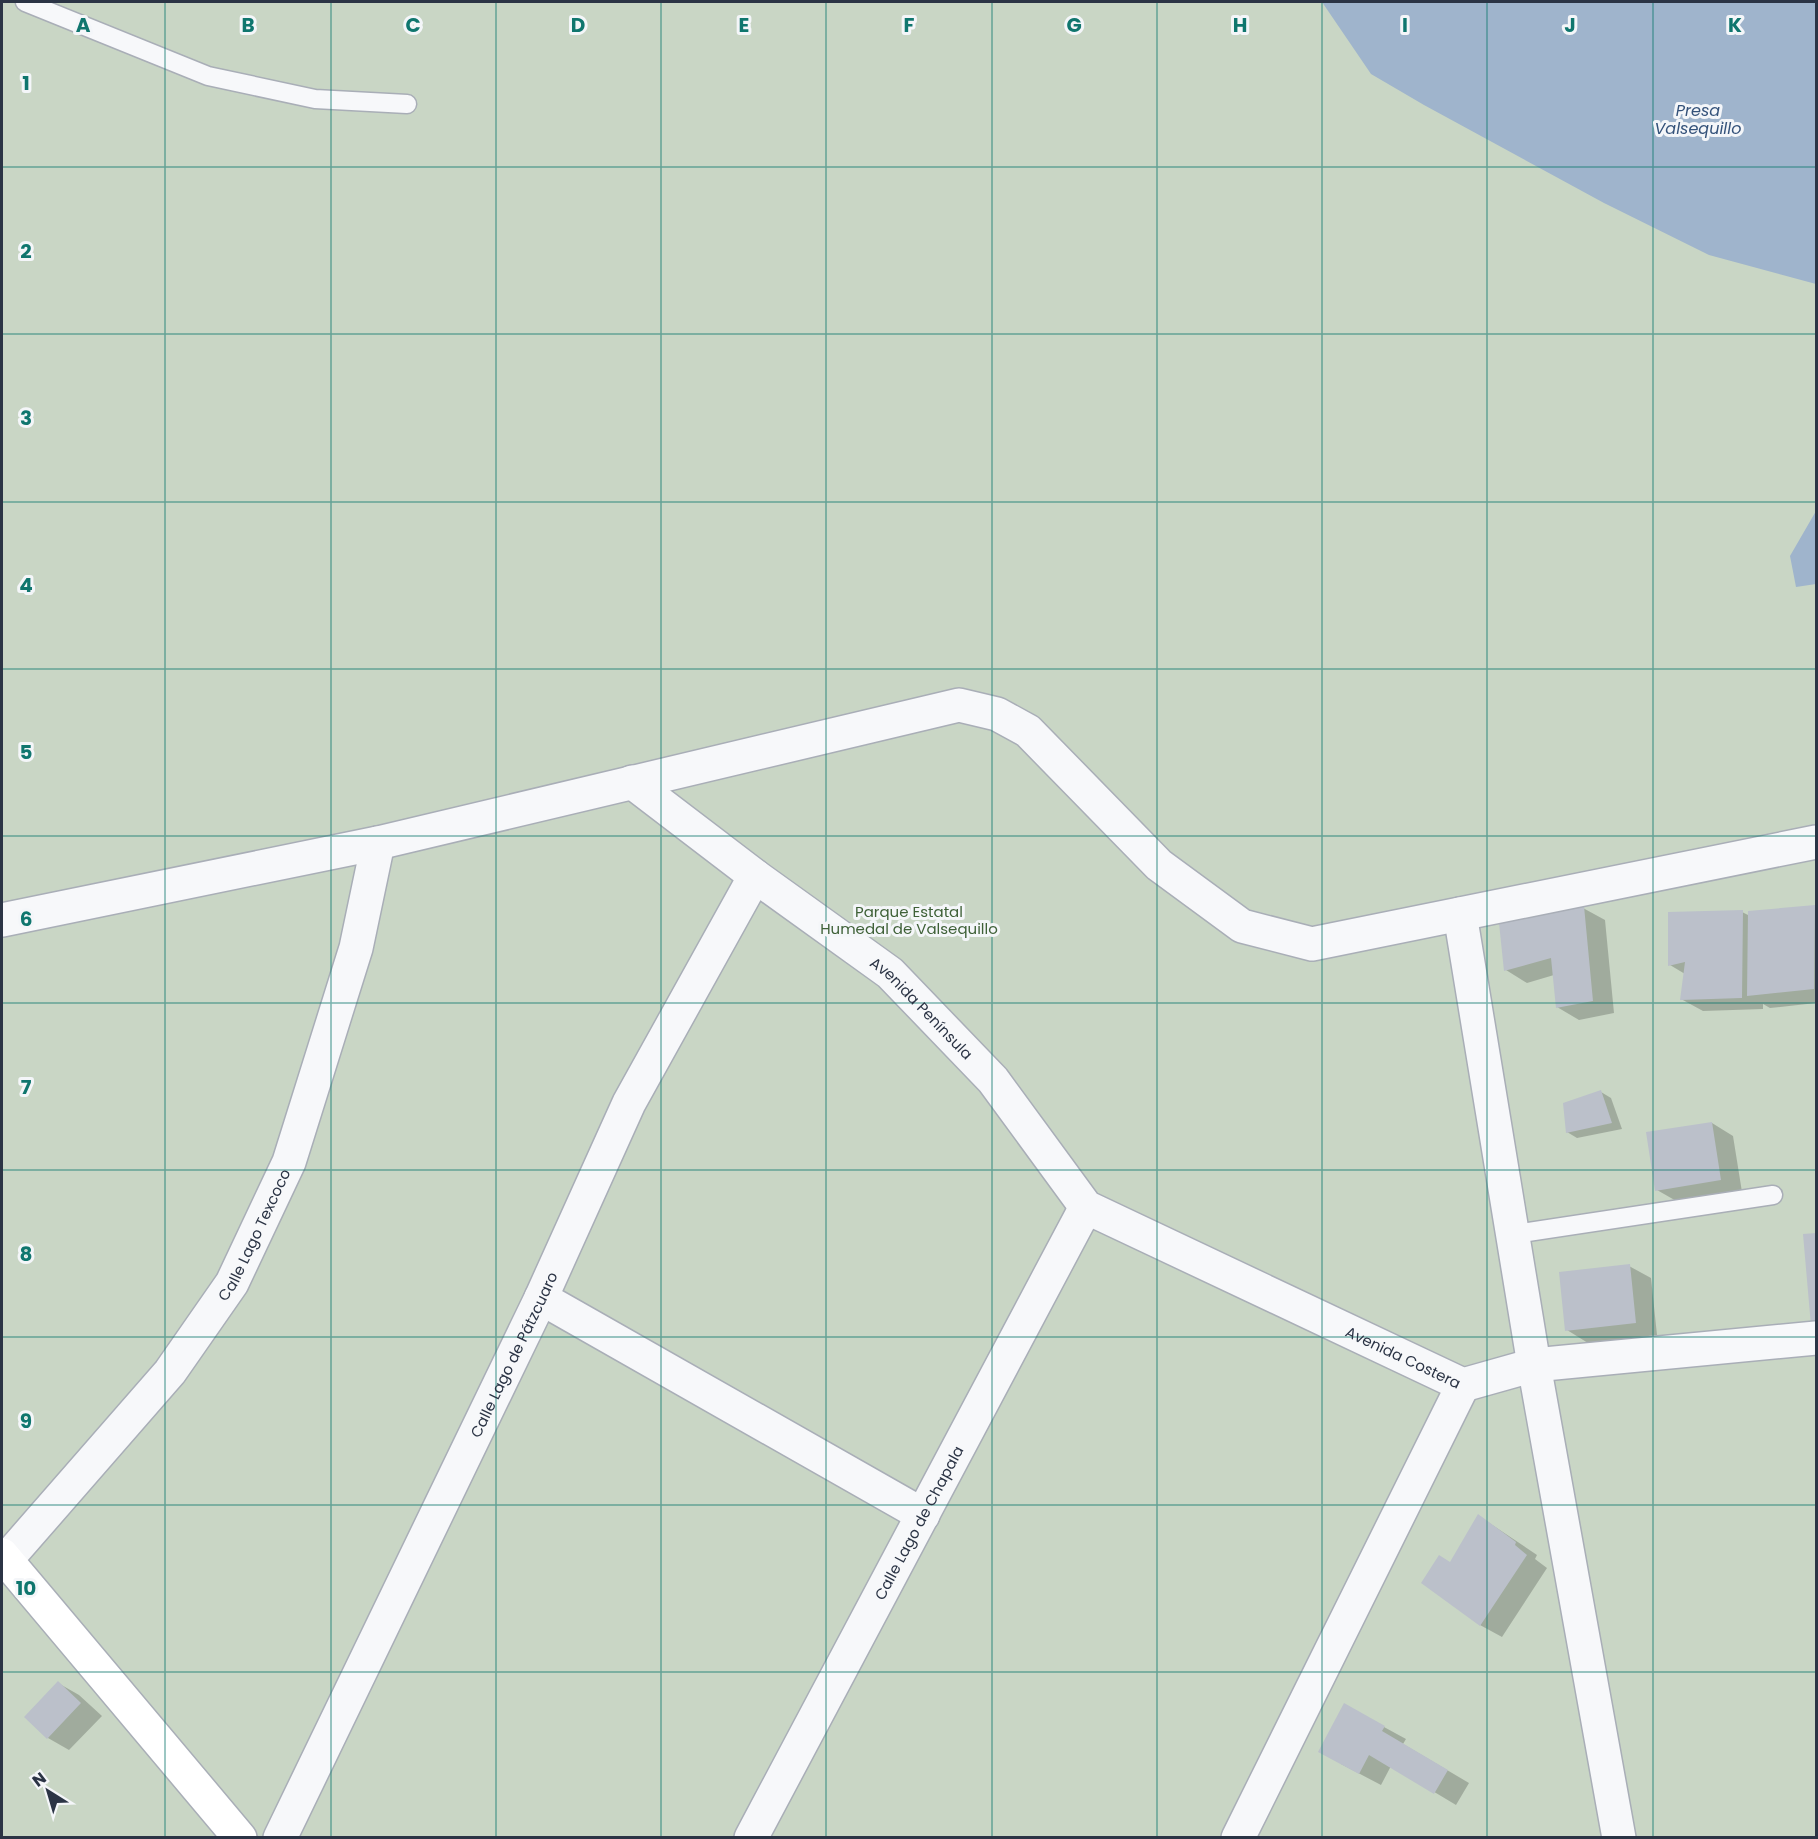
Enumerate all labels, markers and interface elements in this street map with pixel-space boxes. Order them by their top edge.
text: A [76,11,91,39]
text: B [241,11,255,39]
text: C [405,11,421,39]
text: D [571,11,585,39]
text: E [739,11,749,39]
text: F [904,11,915,39]
text: G [1066,11,1082,39]
text: H [1233,11,1247,39]
text: I [1402,11,1408,39]
text: J [1564,11,1576,39]
text: K [1728,11,1742,39]
text: 1 [22,69,30,97]
water label: Presa Valsequillo [1655,99,1741,140]
text: 2 [20,237,32,265]
text: 3 [20,404,32,432]
text: 4 [19,571,33,599]
text: 5 [20,738,33,766]
park label: Parque Estatal Humedal de Valsequillo [820,901,998,939]
text: 6 [20,905,32,933]
street label: Avenida Península [866,952,978,1064]
text: 7 [21,1073,32,1101]
street label: Calle Lago Texcoco [212,1165,295,1305]
text: 8 [20,1240,32,1268]
street label: Calle Lago de Pátzcuaro [465,1268,562,1441]
street label: Avenida Costera [1342,1321,1464,1393]
text: 9 [20,1407,32,1435]
street label: Calle Lago de Chapala [869,1442,968,1603]
text: 10 [16,1574,36,1602]
north arrow [18,1761,78,1821]
text: N [28,1767,51,1792]

